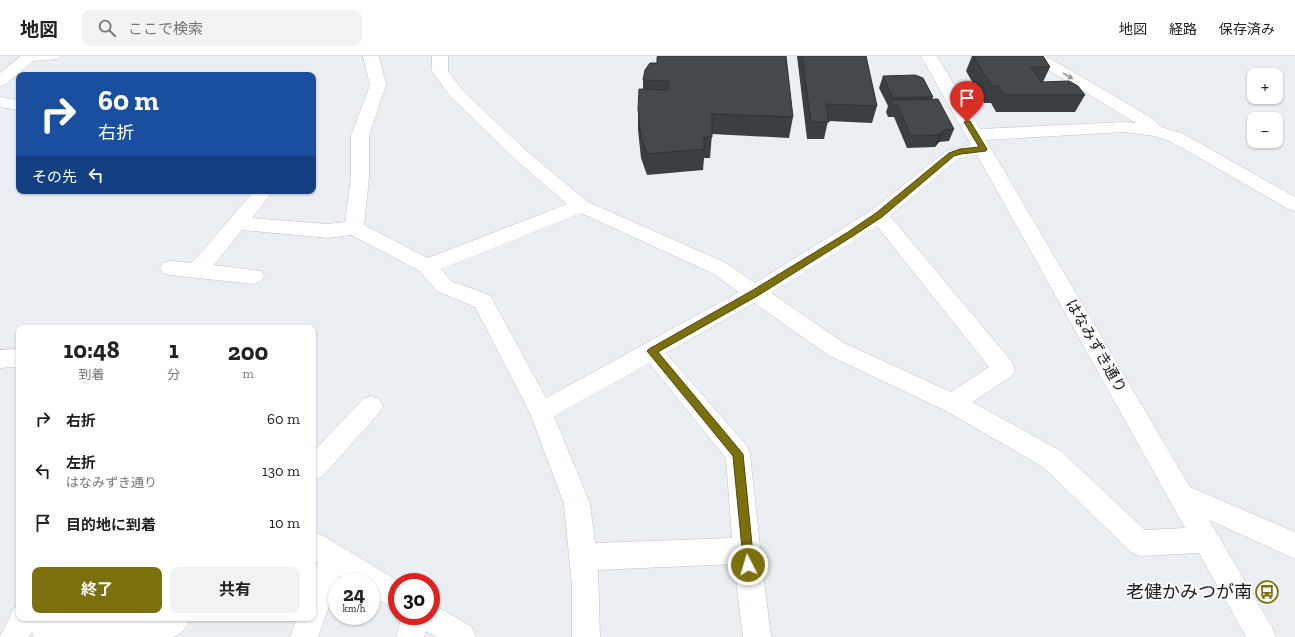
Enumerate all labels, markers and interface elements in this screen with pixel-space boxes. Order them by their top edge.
search box [82,10,362,46]
icon: search [96,17,118,39]
text: 地図 [20,18,58,41]
text: ここで検索 [128,20,203,38]
text: 地図 [1119,21,1147,38]
text: 経路 [1169,21,1197,38]
text: 保存済み [1219,21,1275,38]
map controls [1247,68,1283,148]
button: + [1247,68,1283,104]
one-way arrow [1062,72,1074,79]
pin [950,81,984,122]
text: 60 m [98,84,159,117]
icon: arrive [956,87,978,109]
icon: right [32,88,84,140]
button: − [1247,112,1283,148]
text: 右折 [98,122,134,144]
icon: left [85,164,107,186]
text: その先 [32,168,77,186]
street label: はなみずき通り [1062,296,1130,396]
text: 10:48 [64,335,120,364]
text: 1 [169,335,179,364]
text: 200 [228,337,268,366]
text: m [243,366,254,381]
text: 到着 [79,367,105,382]
text: 分 [167,367,180,382]
icon: right [32,408,54,430]
text: 60 m [267,410,300,428]
text: 右折 [66,412,96,430]
text: 左折 [66,454,96,472]
icon: left [32,460,54,482]
text: 130 m [262,462,300,480]
text: はなみずき通り [66,475,157,490]
icon: arrive [32,512,54,534]
text: 10 m [269,514,300,532]
text: 目的地に到着 [66,516,156,534]
position arrow [727,544,769,586]
button: 終了 [32,567,162,613]
button: 共有 [170,567,300,613]
speed limit sign: 30 [388,573,440,625]
bus stop icon: 老健かみつが南 [1254,579,1280,605]
place label: 老健かみつが南 [1126,581,1252,603]
text: 24 [343,582,365,606]
text: km/h [343,603,365,615]

